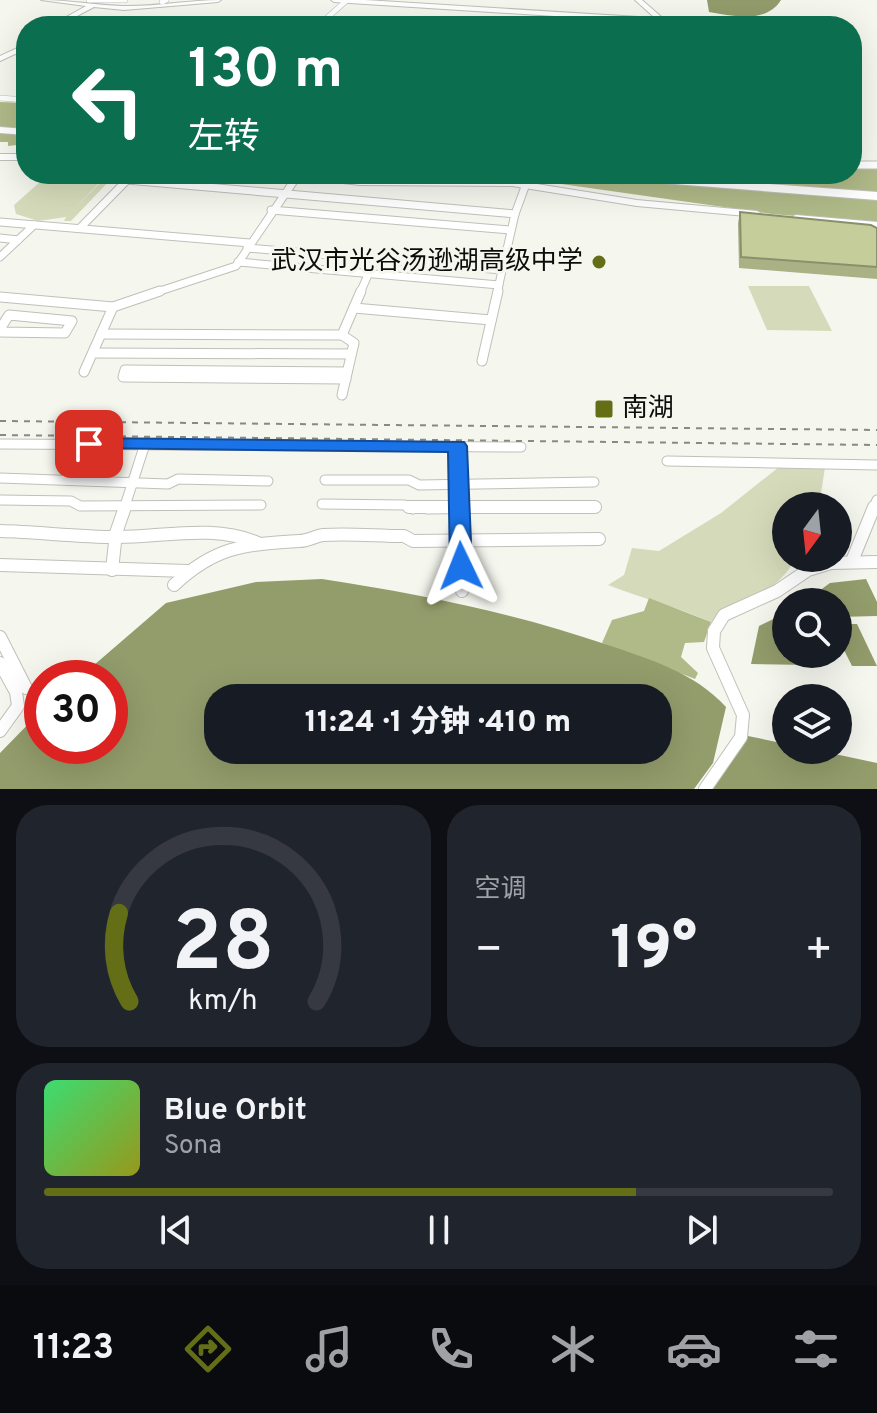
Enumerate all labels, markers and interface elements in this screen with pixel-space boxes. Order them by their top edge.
text: 130 m [188,37,343,107]
icon: left [56,48,160,152]
text: 左转 [188,116,260,162]
place label: 武汉市光谷汤逊湖高级中学 [271,246,583,279]
marker: 武汉市光谷汤逊湖高级中学 [590,253,608,271]
place label: 南湖 [622,393,674,426]
marker: 南湖 [593,398,615,420]
pin [55,410,123,478]
icon: arrive [67,422,111,466]
north arrow [772,492,852,572]
map controls [772,492,852,764]
position arrow [419,524,503,608]
button: search [772,588,852,668]
speed limit sign: 30 [24,660,128,764]
button: layers [772,684,852,764]
text: 11:24 · 1 分钟 · 410 m [305,705,571,742]
text: 空调 [475,874,527,907]
text: 28 [172,895,275,1000]
text: 19° [610,914,697,990]
text: − [475,924,503,980]
text: + [805,924,833,980]
text: km/h [189,984,258,1020]
text: Blue Orbit [164,1093,307,1130]
text: Sona [164,1130,222,1163]
icon: previous [154,1208,198,1252]
icon: pause [417,1208,461,1252]
icon: next [680,1208,724,1252]
icon: directions [180,1321,236,1377]
icon: music [301,1321,357,1377]
icon: phone [423,1321,479,1377]
icon: climate [545,1321,601,1377]
icon: car [666,1321,722,1377]
icon: filters [788,1321,844,1377]
text: 11:23 [33,1326,114,1372]

